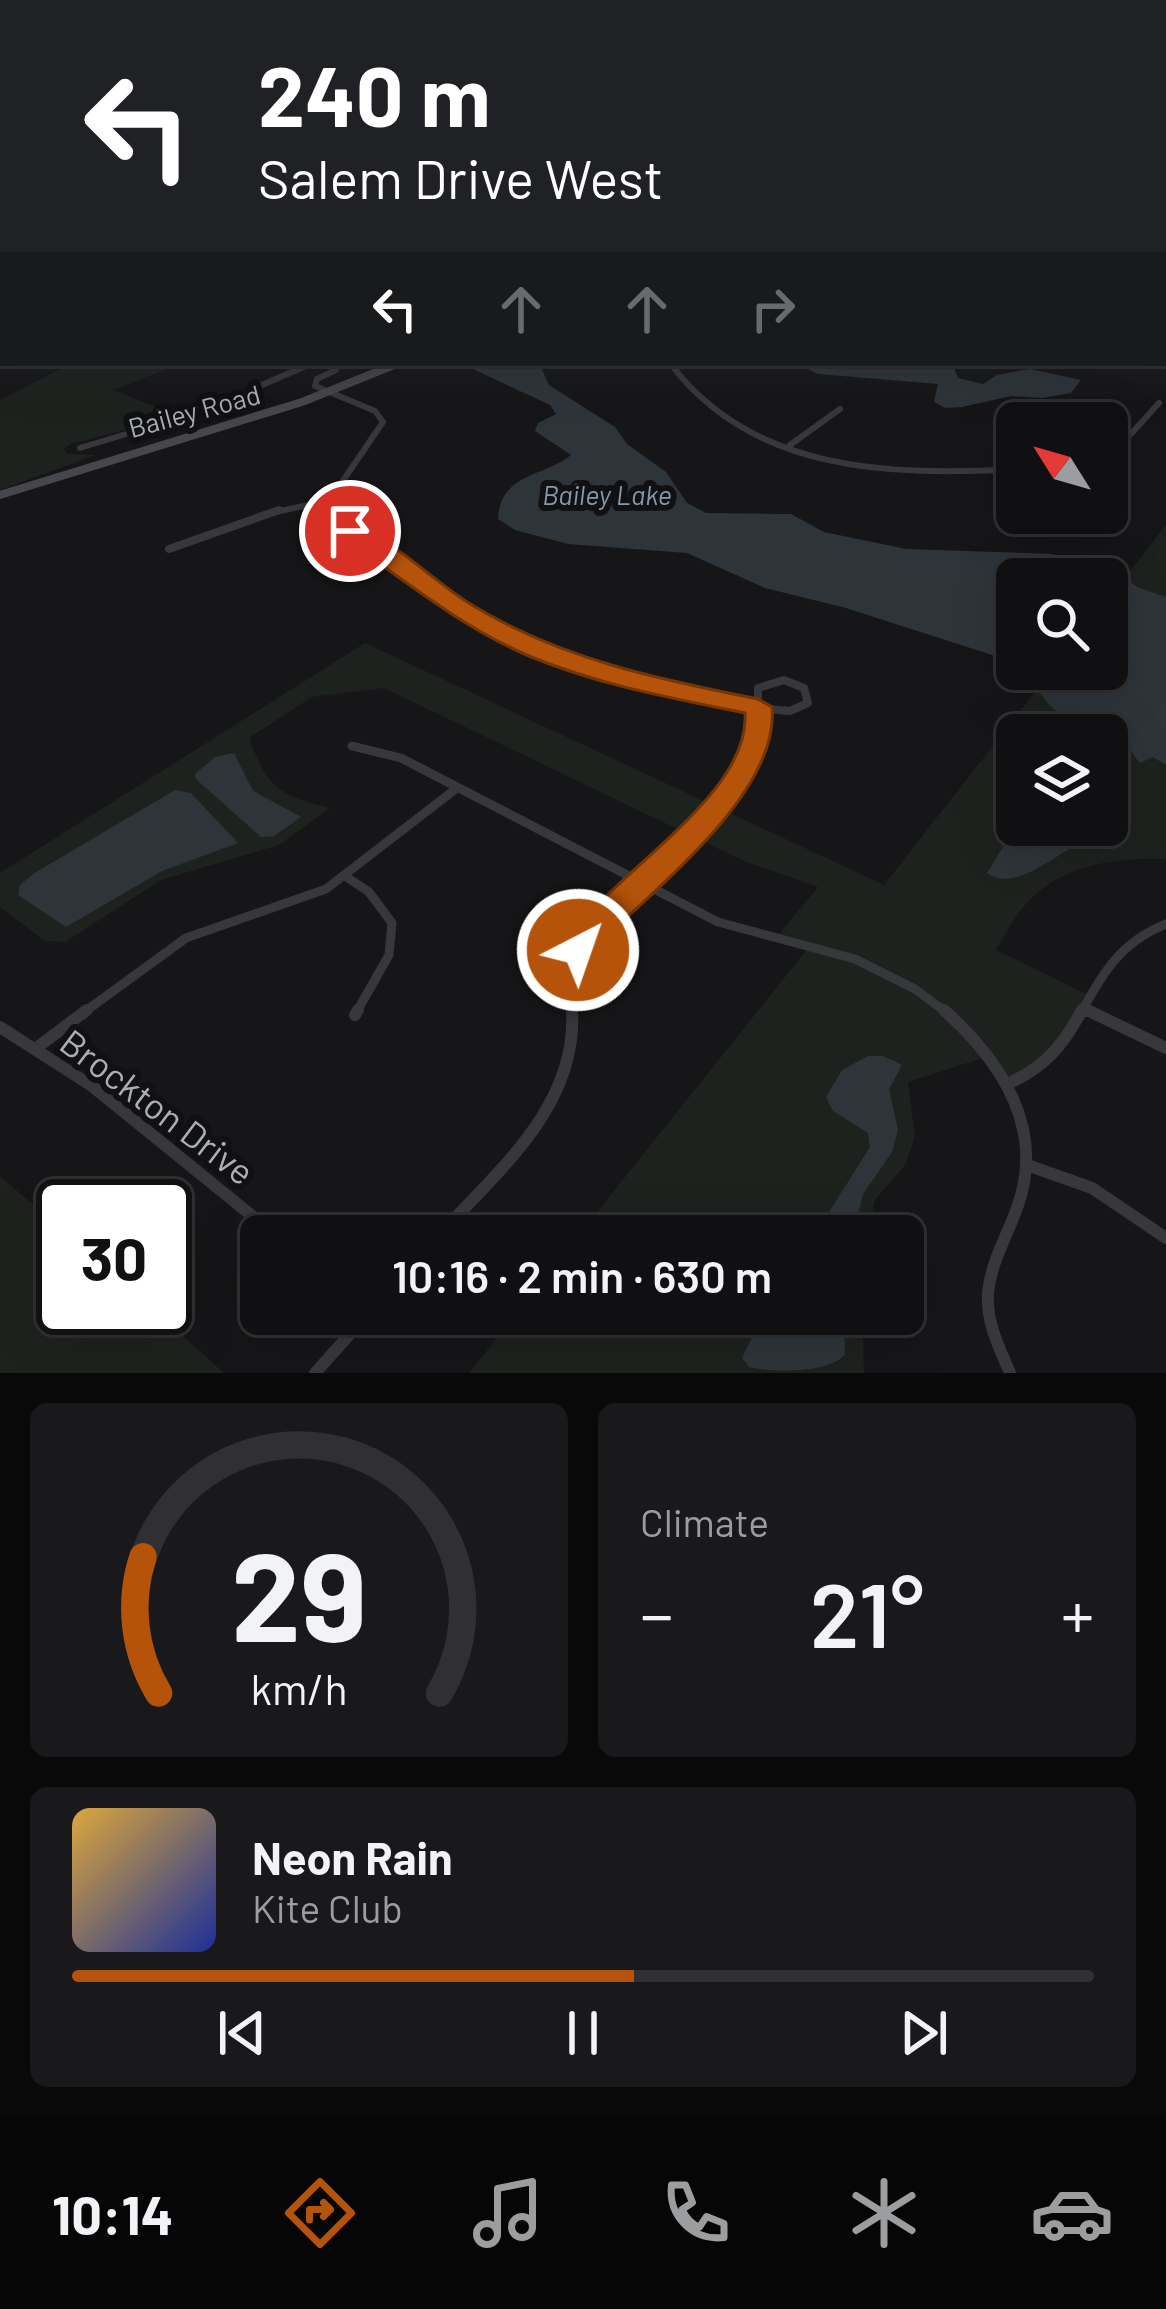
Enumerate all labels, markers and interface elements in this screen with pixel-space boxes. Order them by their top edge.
text: 240 m [258,43,491,144]
icon: left [60,48,216,204]
text: Salem Drive West [258,145,663,210]
icon: left [362,276,428,342]
icon: ahead [488,276,554,342]
icon: ahead [614,276,680,342]
icon: right [740,276,806,342]
street label: Bailey Road [125,377,263,443]
north arrow [996,402,1128,534]
map controls [996,402,1128,846]
water label: Bailey Lake [542,478,672,510]
pin [299,480,401,582]
icon: arrive [317,498,383,564]
button: search [996,558,1128,690]
button: layers [996,714,1128,846]
position arrow [515,887,641,1013]
street label: Brockton Drive [53,1019,263,1193]
speed limit sign: 30 [36,1179,192,1335]
text: 10:16 · 2 min · 630 m [392,1248,772,1302]
text: Climate [640,1498,769,1545]
text: 29 [231,1517,367,1667]
text: 21° [810,1558,924,1666]
text: − [640,1573,673,1652]
text: + [1061,1573,1094,1652]
text: km/h [250,1662,348,1714]
text: Neon Rain [252,1830,453,1884]
text: Kite Club [252,1884,403,1931]
icon: previous [209,2000,275,2066]
icon: pause [550,2000,616,2066]
icon: next [891,2000,957,2066]
icon: directions [278,2171,362,2255]
icon: music [466,2171,550,2255]
icon: phone [654,2171,738,2255]
icon: climate [842,2171,926,2255]
icon: car [1030,2171,1114,2255]
text: 10:14 [52,2181,173,2246]

